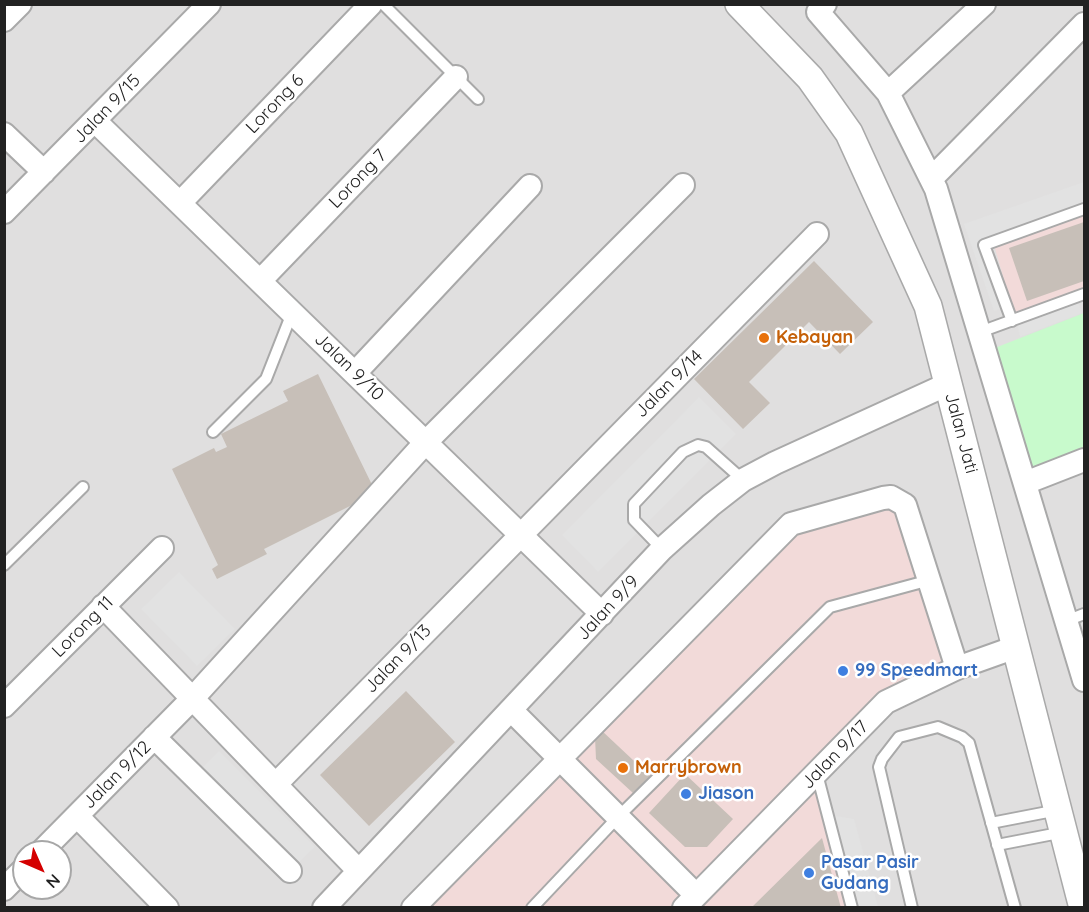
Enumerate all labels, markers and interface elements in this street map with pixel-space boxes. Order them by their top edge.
street label: Jalan 9/15 [69,70,145,148]
street label: Lorong 6 [241,70,309,138]
street label: Lorong 7 [325,145,391,213]
place label: Kebayan [776,327,853,349]
street label: Jalan 9/10 [310,329,388,405]
marker: Kebayan [757,331,771,345]
street label: Jalan 9/14 [631,346,707,422]
street label: Jalan Jati [940,390,982,476]
street label: Jalan 9/9 [572,571,644,645]
street label: Lorong 11 [48,592,118,662]
street label: Jalan 9/13 [360,620,436,698]
place label: 99 Speedmart [855,660,978,682]
marker: 99 Speedmart [836,664,850,678]
street label: Jalan 9/17 [797,716,873,794]
street label: Jalan 9/12 [78,736,156,814]
place label: Marrybrown [635,757,742,779]
marker: Marrybrown [616,761,630,775]
place label: Jiason [698,783,754,805]
marker: Jiason [679,787,693,801]
north arrow [12,840,72,900]
place label: Pasar Pasir Gudang [821,852,919,894]
marker: Pasar Pasir Gudang [802,866,816,880]
text: N [42,870,65,893]

